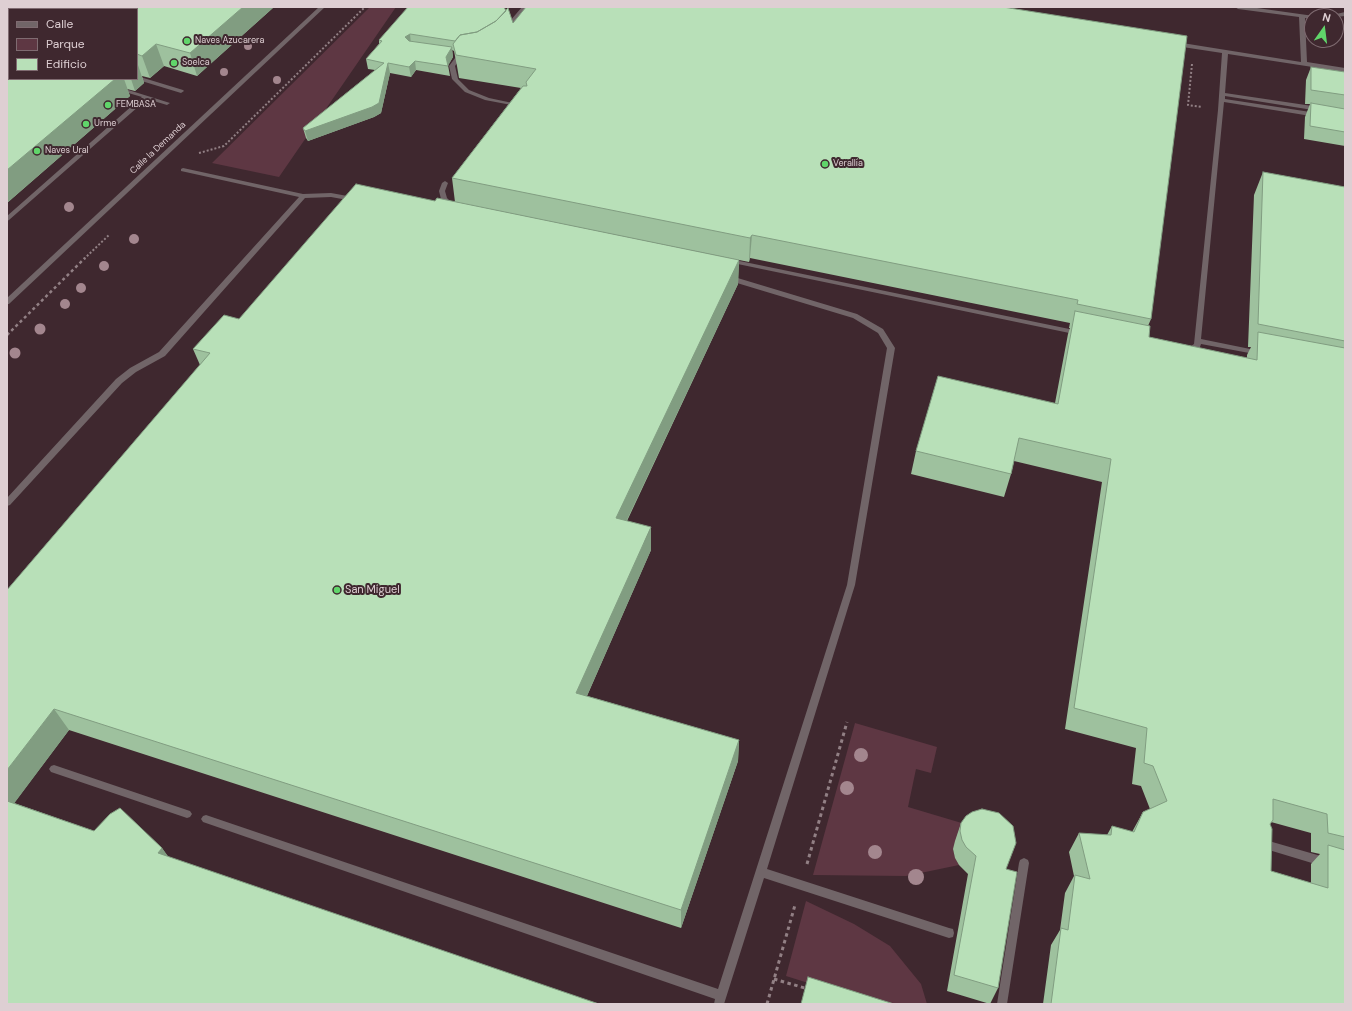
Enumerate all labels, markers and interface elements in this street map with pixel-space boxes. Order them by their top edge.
legend [8,8,138,80]
north arrow [1304,8,1344,48]
text: N [1321,10,1332,25]
text: Calle [46,16,73,32]
text: Parque [46,36,85,52]
marker: Naves Azucarera [182,36,192,46]
place label: Naves Azucarera [195,36,264,46]
text: Edificio [46,56,87,72]
marker: Soelca [169,58,179,68]
place label: Soelca [182,58,210,68]
marker: FEMBASA [103,100,113,110]
place label: FEMBASA [116,100,156,110]
marker: Urme [81,119,91,129]
place label: Urme [94,119,116,129]
street label: Calle la Demanda [128,119,188,177]
marker: Naves Ural [32,146,42,156]
place label: Naves Ural [45,146,89,156]
marker: Verallia [820,159,830,169]
place label: Verallia [833,159,863,169]
place label: San Miguel [345,583,400,597]
marker: San Miguel [332,585,342,595]

